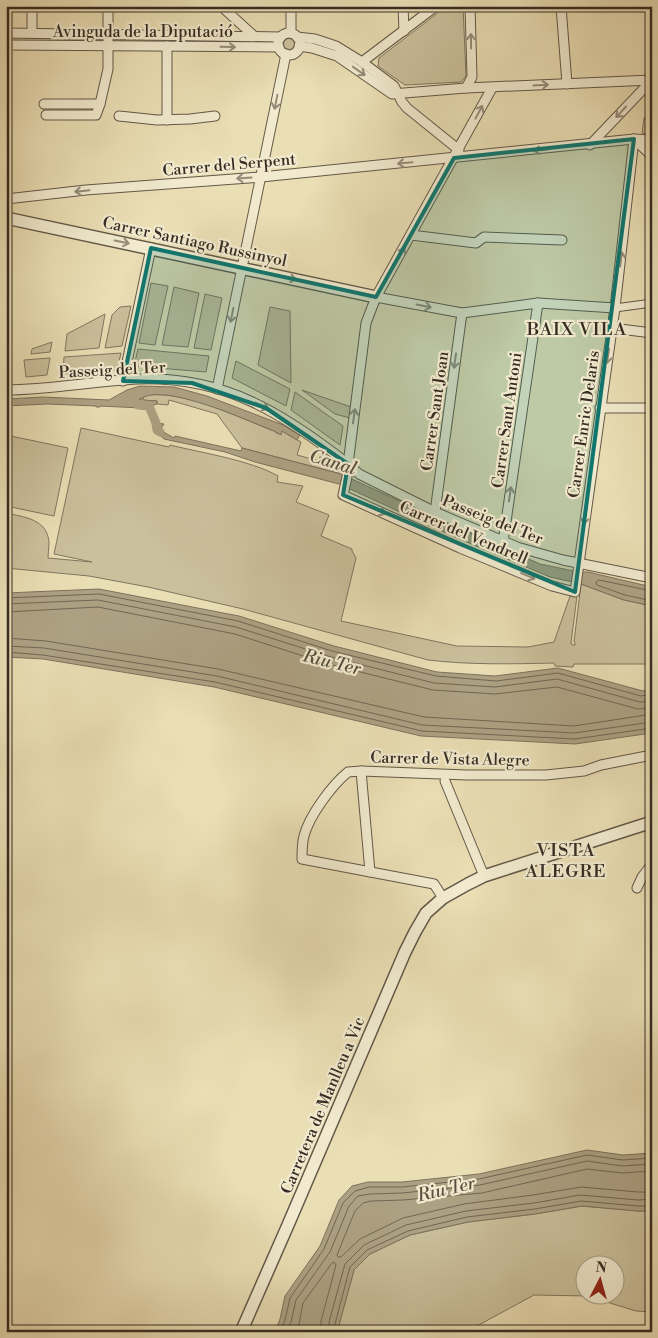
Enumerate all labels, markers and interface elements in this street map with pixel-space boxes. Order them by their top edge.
street label: Avinguda de la Diputació [52,22,233,42]
one-way arrow [466,34,476,50]
one-way arrow [219,42,235,52]
one-way arrow [352,66,366,76]
one-way arrow [533,81,549,90]
one-way arrow [271,93,280,109]
one-way arrow [475,105,484,120]
one-way arrow [615,106,627,119]
one-way arrow [534,145,550,154]
street label: Carrer del Serpent [162,149,297,181]
one-way arrow [398,158,414,168]
one-way arrow [236,173,252,183]
one-way arrow [74,186,90,195]
street label: Carrer Santiago Russinyol [101,213,289,271]
one-way arrow [114,238,130,247]
one-way arrow [396,248,406,262]
one-way arrow [616,252,626,268]
one-way arrow [281,274,297,283]
one-way arrow [416,302,432,311]
one-way arrow [226,307,236,323]
district label: BAIX VILA [526,318,627,341]
one-way arrow [602,348,612,364]
street label: Carrer Enric Delaris [564,349,604,499]
street label: Carrer Sant Joan [417,350,453,472]
street label: Carrer Sant Antoni [488,351,526,489]
one-way arrow [450,353,460,369]
street label: Passeig del Ter [58,357,166,383]
one-way arrow [254,402,269,411]
one-way arrow [349,408,359,424]
water label: Canal [306,444,359,481]
one-way arrow [505,486,515,502]
street label: Passeig del Ter [439,491,546,549]
street label: Carrer del Vendrell [396,497,531,569]
one-way arrow [371,507,386,517]
one-way arrow [580,508,590,524]
one-way arrow [520,571,535,581]
water label: Riu Ter [300,644,364,681]
street label: Carrer de Vista Alegre [370,748,530,770]
district label: VISTA ALEGRE [525,839,606,883]
street label: Carretera de Manlleu a Vic [276,1014,369,1197]
water label: Riu Ter [414,1172,478,1208]
north arrow [576,1256,626,1306]
text: N [595,1259,608,1278]

